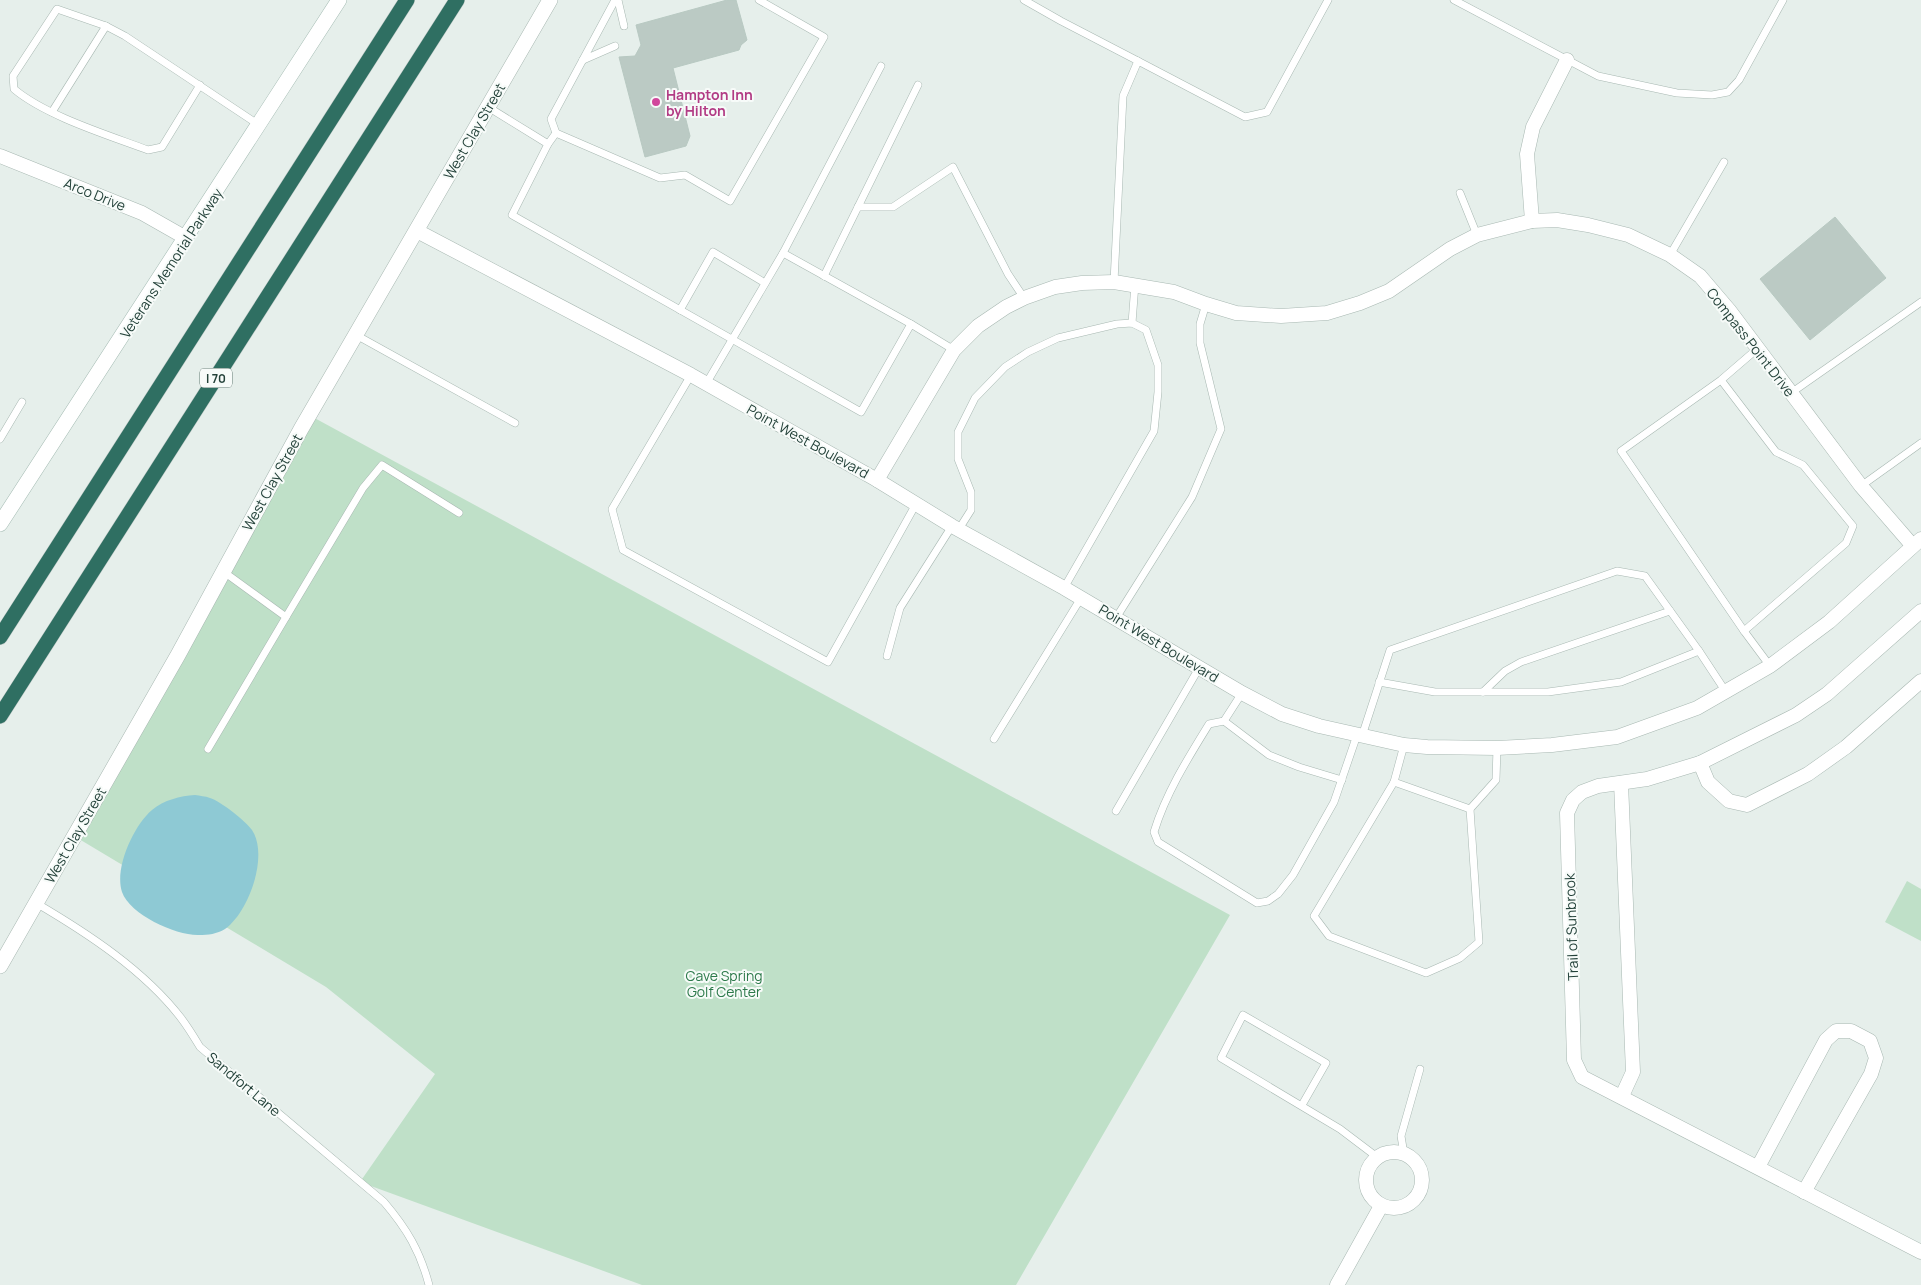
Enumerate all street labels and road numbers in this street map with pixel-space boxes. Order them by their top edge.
street label: West Clay Street [439,79,509,183]
street label: Arco Drive [61,173,129,215]
street label: Veterans Memorial Parkway [115,184,227,342]
street label: Compass Point Drive [1703,284,1799,400]
road number: I 70 [200,368,232,388]
street label: Point West Boulevard [744,400,872,482]
street label: West Clay Street [237,430,307,534]
street label: Point West Boulevard [1095,600,1223,686]
street label: West Clay Street [40,783,110,887]
street label: Trail of Sunbrook [1560,872,1582,981]
street label: Sandfort Lane [203,1048,285,1120]

